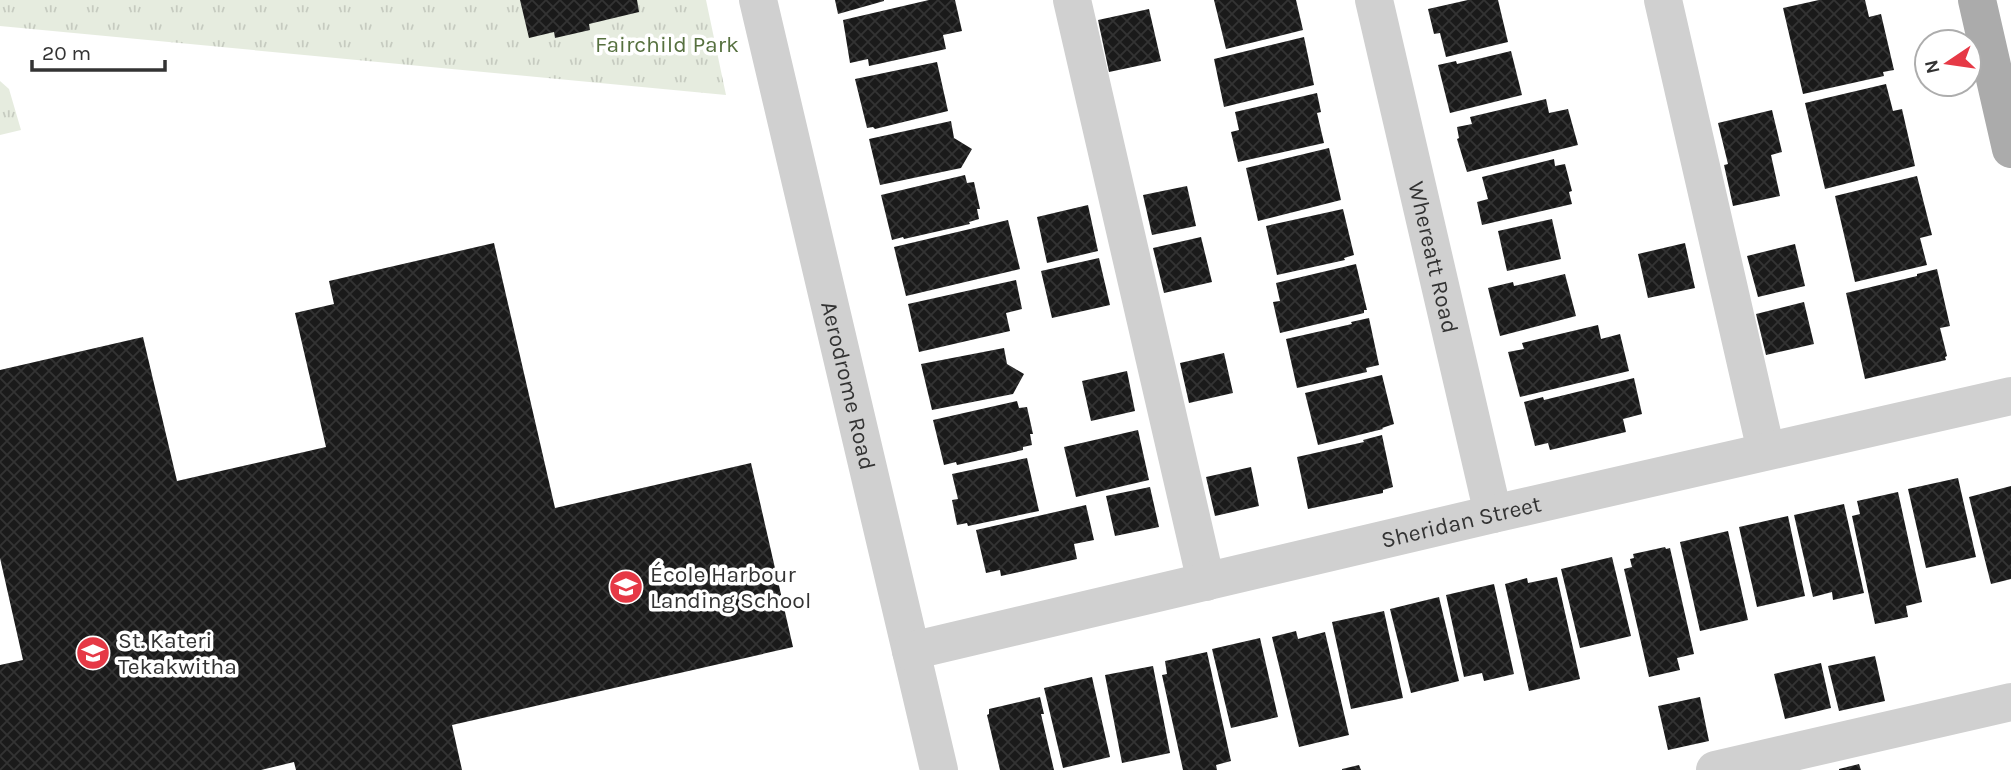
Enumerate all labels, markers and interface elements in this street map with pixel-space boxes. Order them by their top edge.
scale bar [32,28,164,72]
north arrow [1913,28,1983,98]
park label: Fairchild Park [595,31,739,58]
text: 20 m [42,41,91,65]
text: N [1920,57,1945,76]
street label: Whereatt Road [1403,179,1464,336]
street label: Aerodrome Road [816,299,881,472]
street label: Sheridan Street [1378,490,1544,553]
place label: École Harbour Landing School [650,561,811,614]
school or university icon: École Harbour Landing School [607,568,645,606]
place label: St. Kateri Tekakwitha [118,627,237,680]
school or university icon: St. Kateri Tekakwitha [74,634,112,672]

